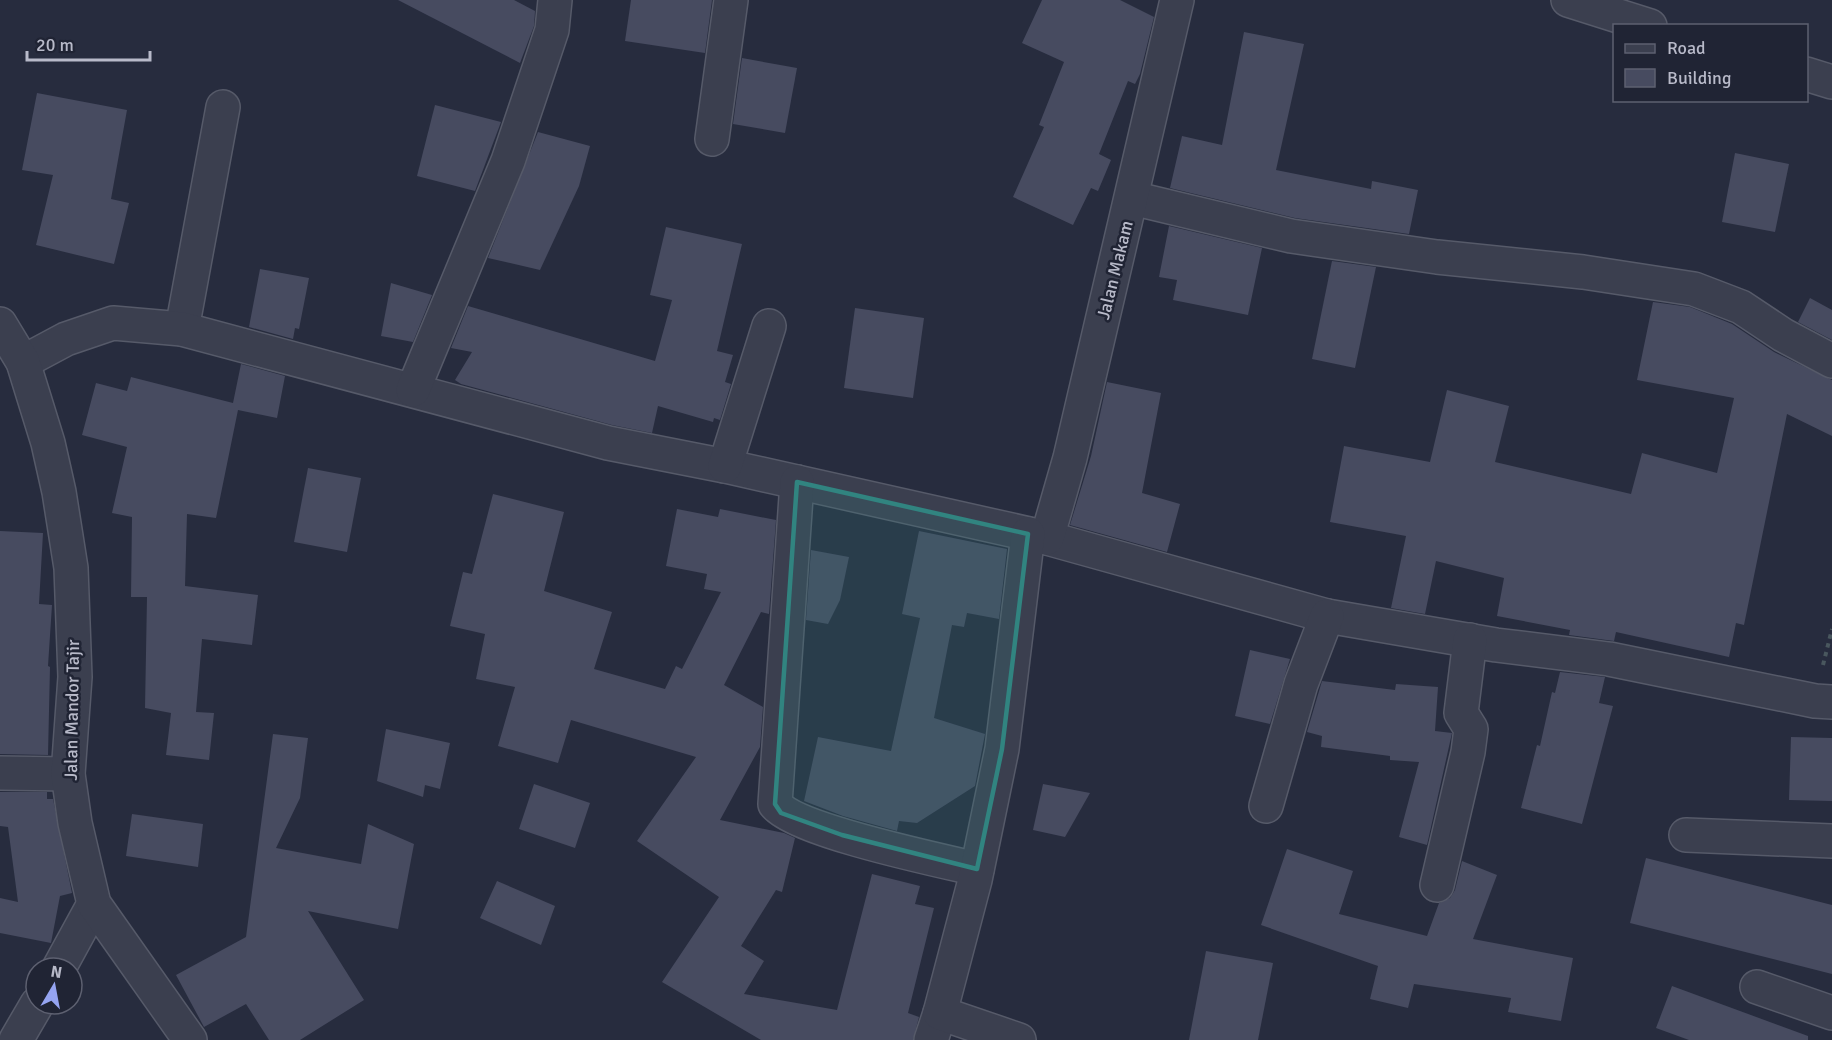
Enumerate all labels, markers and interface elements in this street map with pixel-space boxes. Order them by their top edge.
scale bar [27,24,150,62]
legend [1613,24,1808,102]
text: 20 m [36,34,74,56]
text: Road [1667,37,1706,59]
text: Building [1667,67,1731,89]
street label: Jalan Makam [1092,218,1138,322]
street label: Jalan Mandor Tajir [60,639,84,781]
north arrow [24,956,84,1016]
text: N [49,961,64,983]

